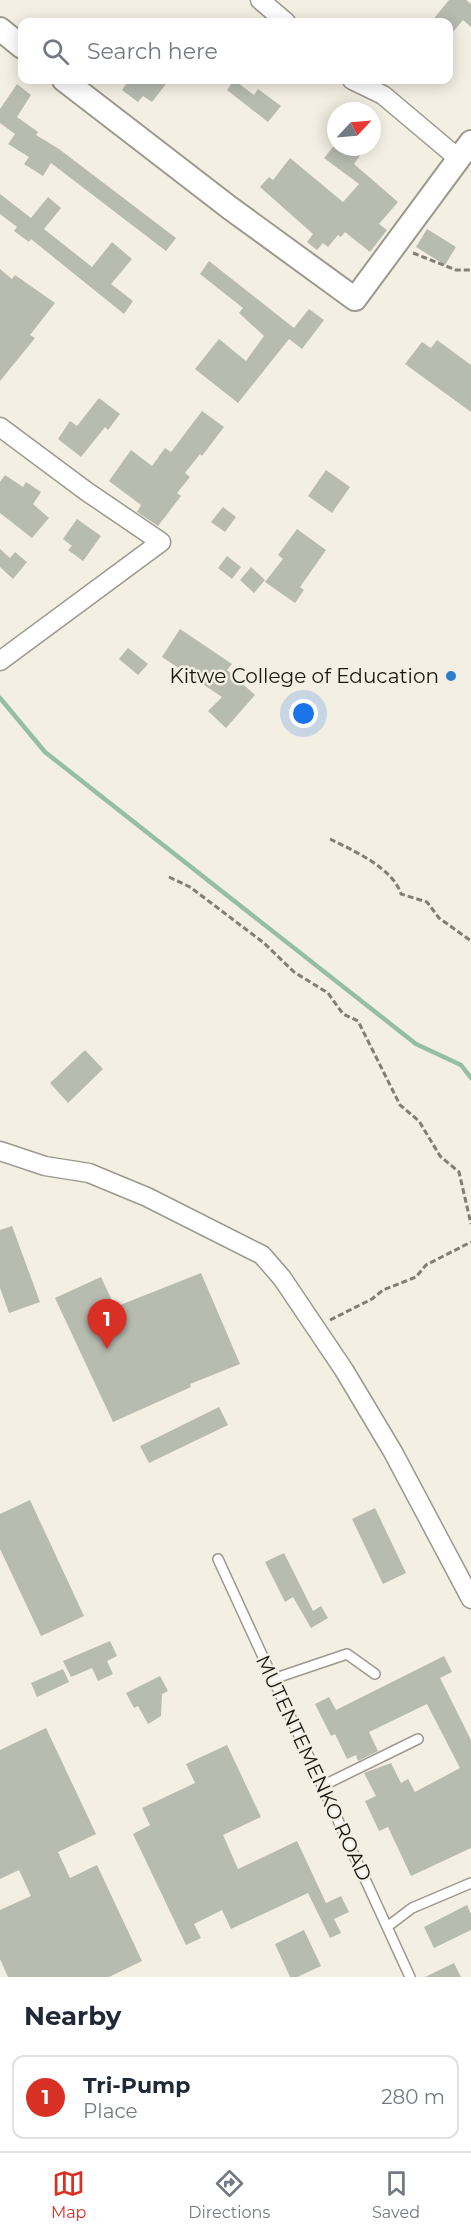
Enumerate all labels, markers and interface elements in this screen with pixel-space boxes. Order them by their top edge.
search box [18,18,453,84]
icon: search [39,35,72,68]
text: Search here [87,38,218,65]
north arrow [327,102,381,156]
place label: Kitwe College of Education [170,664,439,688]
marker: Kitwe College of Education [444,669,458,683]
your location [289,699,318,728]
pin: 1 [88,1300,126,1349]
street label: MUTENTEMENKO ROAD [251,1651,377,1885]
text: Nearby [24,2000,121,2032]
text: Tri-Pump [83,2072,190,2099]
text: 1 [42,2085,49,2109]
text: 280 m [381,2085,445,2109]
text: Place [83,2099,138,2123]
tab: Map [51,2167,86,2222]
tab: Directions [188,2167,270,2222]
tab: Saved [372,2167,420,2222]

